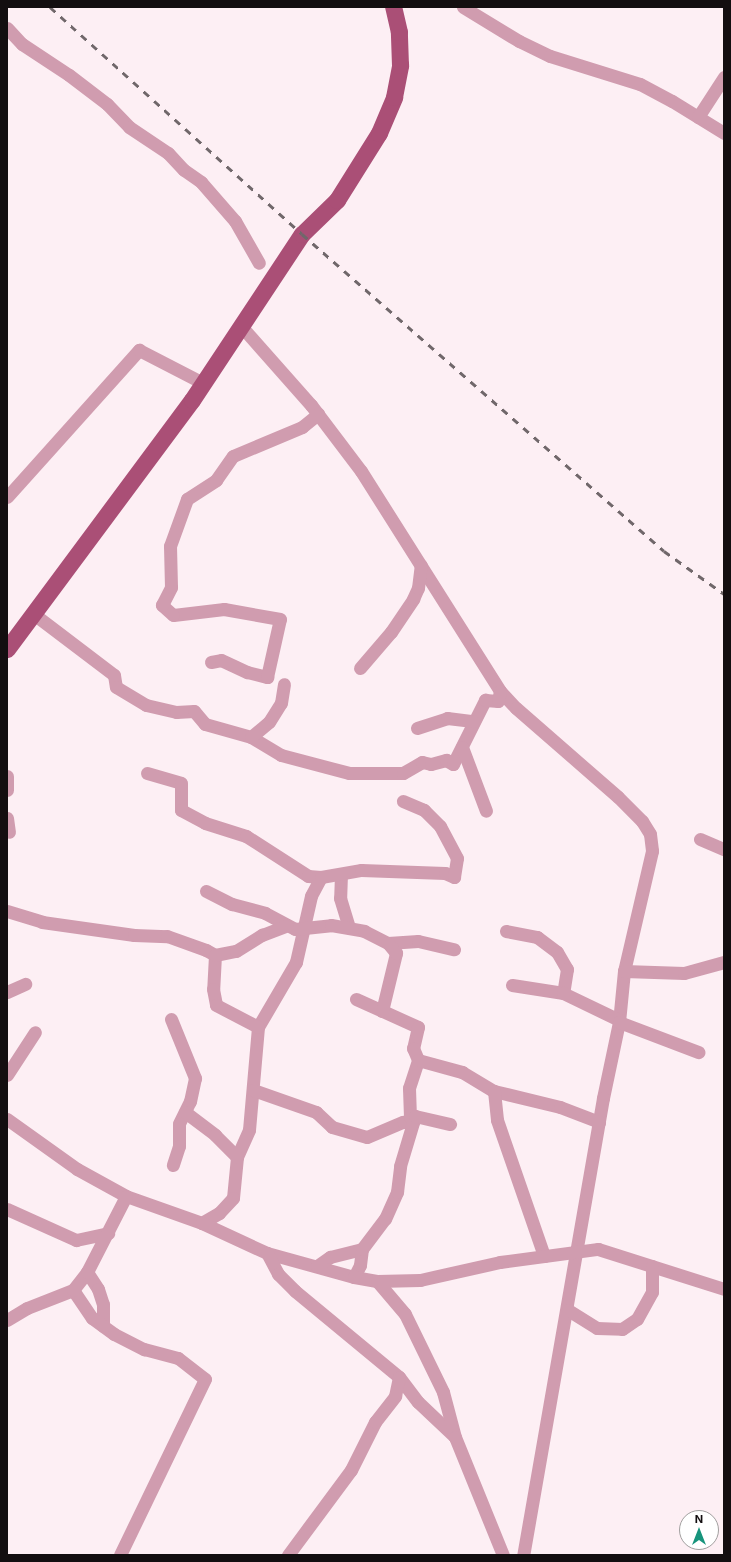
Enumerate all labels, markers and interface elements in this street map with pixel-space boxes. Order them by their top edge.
north arrow [679,1510,719,1550]
text: N [695,1512,703,1526]

